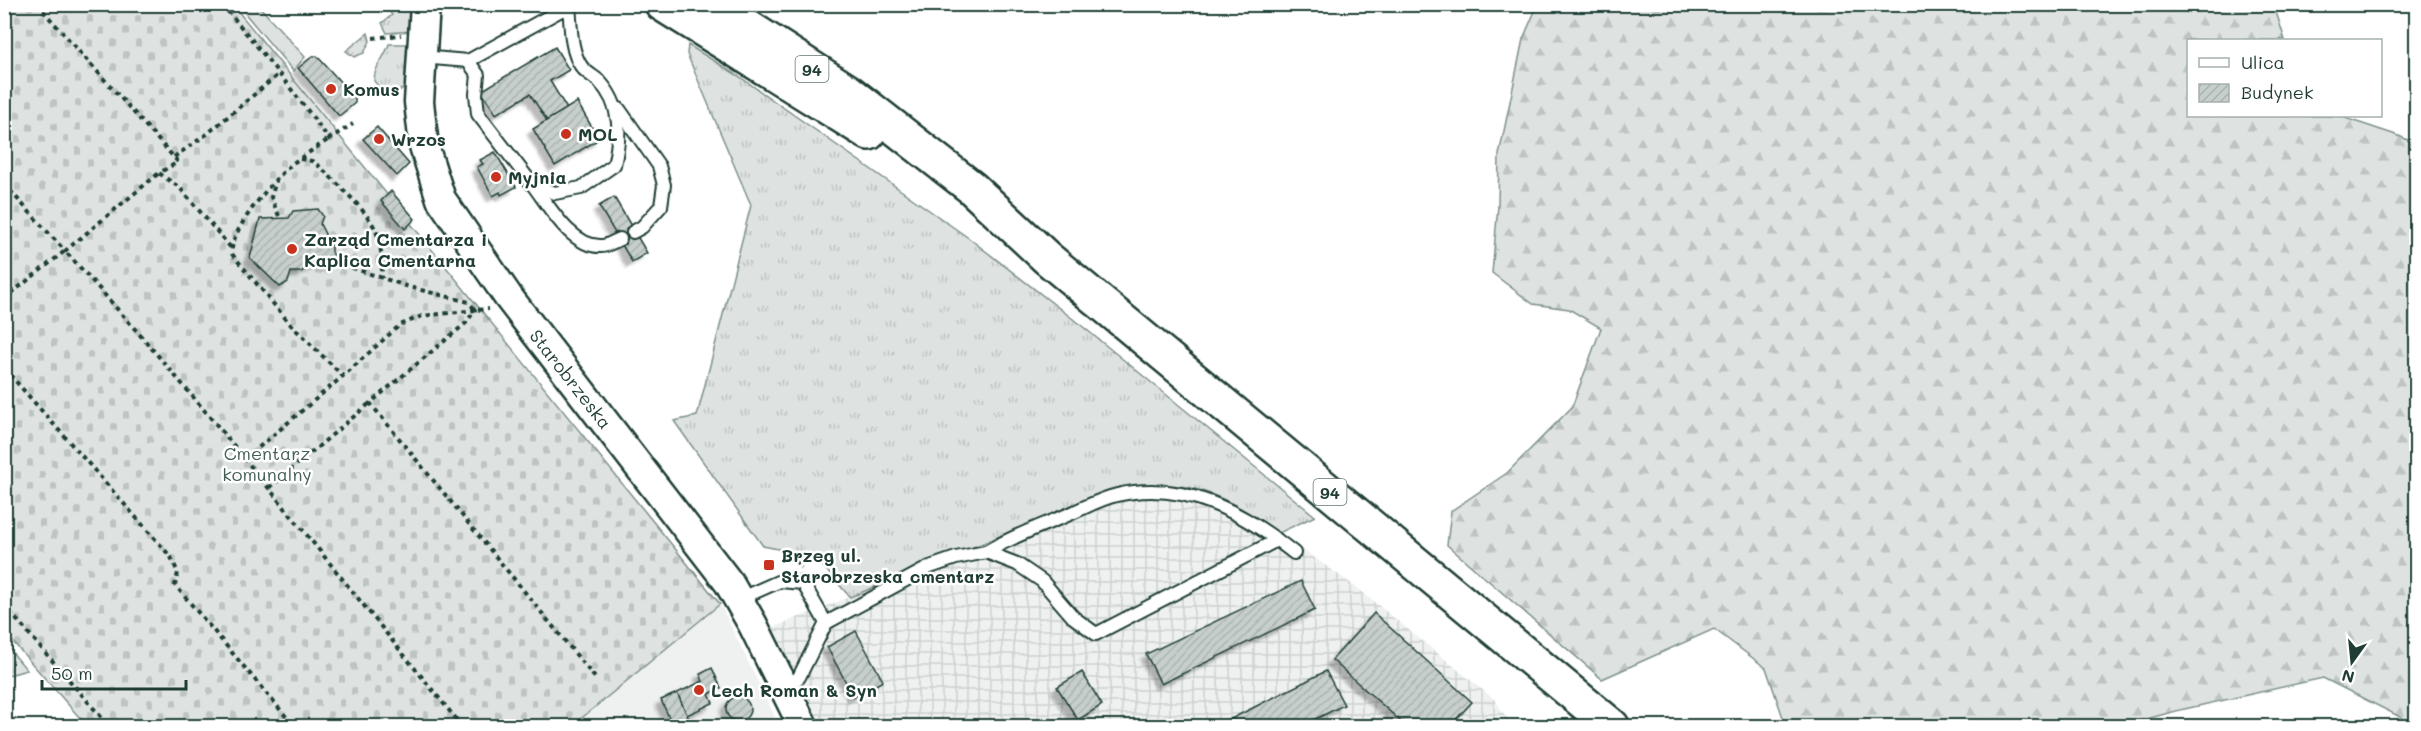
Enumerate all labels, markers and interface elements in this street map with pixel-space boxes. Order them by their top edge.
legend [2187,39,2382,117]
text: Ulica [2241,50,2285,74]
road number: 94 [796,56,828,82]
place label: Komus [343,77,399,101]
text: Budynek [2241,80,2314,104]
marker: Komus [324,82,338,96]
place label: MOL [578,122,618,146]
place label: Wrzos [391,127,446,151]
marker: MOL [559,127,573,141]
marker: Wrzos [372,132,386,146]
place label: Myjnia [508,165,567,189]
marker: Myjnia [489,170,503,184]
place label: Zarząd Cmentarza i Kaplica Cmentarna [304,227,487,272]
marker: Zarząd Cmentarza i Kaplica Cmentarna [285,242,299,256]
street label: Starobrzeska [525,324,617,434]
park label: Cmentarz komunalny [222,441,312,486]
road number: 94 [1314,479,1346,505]
place label: Brzeg ul. Starobrzeska cmentarz [781,543,994,588]
marker: Brzeg ul. Starobrzeska cmentarz [762,558,776,572]
north arrow [2322,632,2382,692]
scale bar [42,653,186,691]
text: 50 m [51,661,93,685]
text: N [2339,665,2357,689]
place label: Lech Roman & Syn [711,678,877,702]
marker: Lech Roman & Syn [692,683,706,697]

